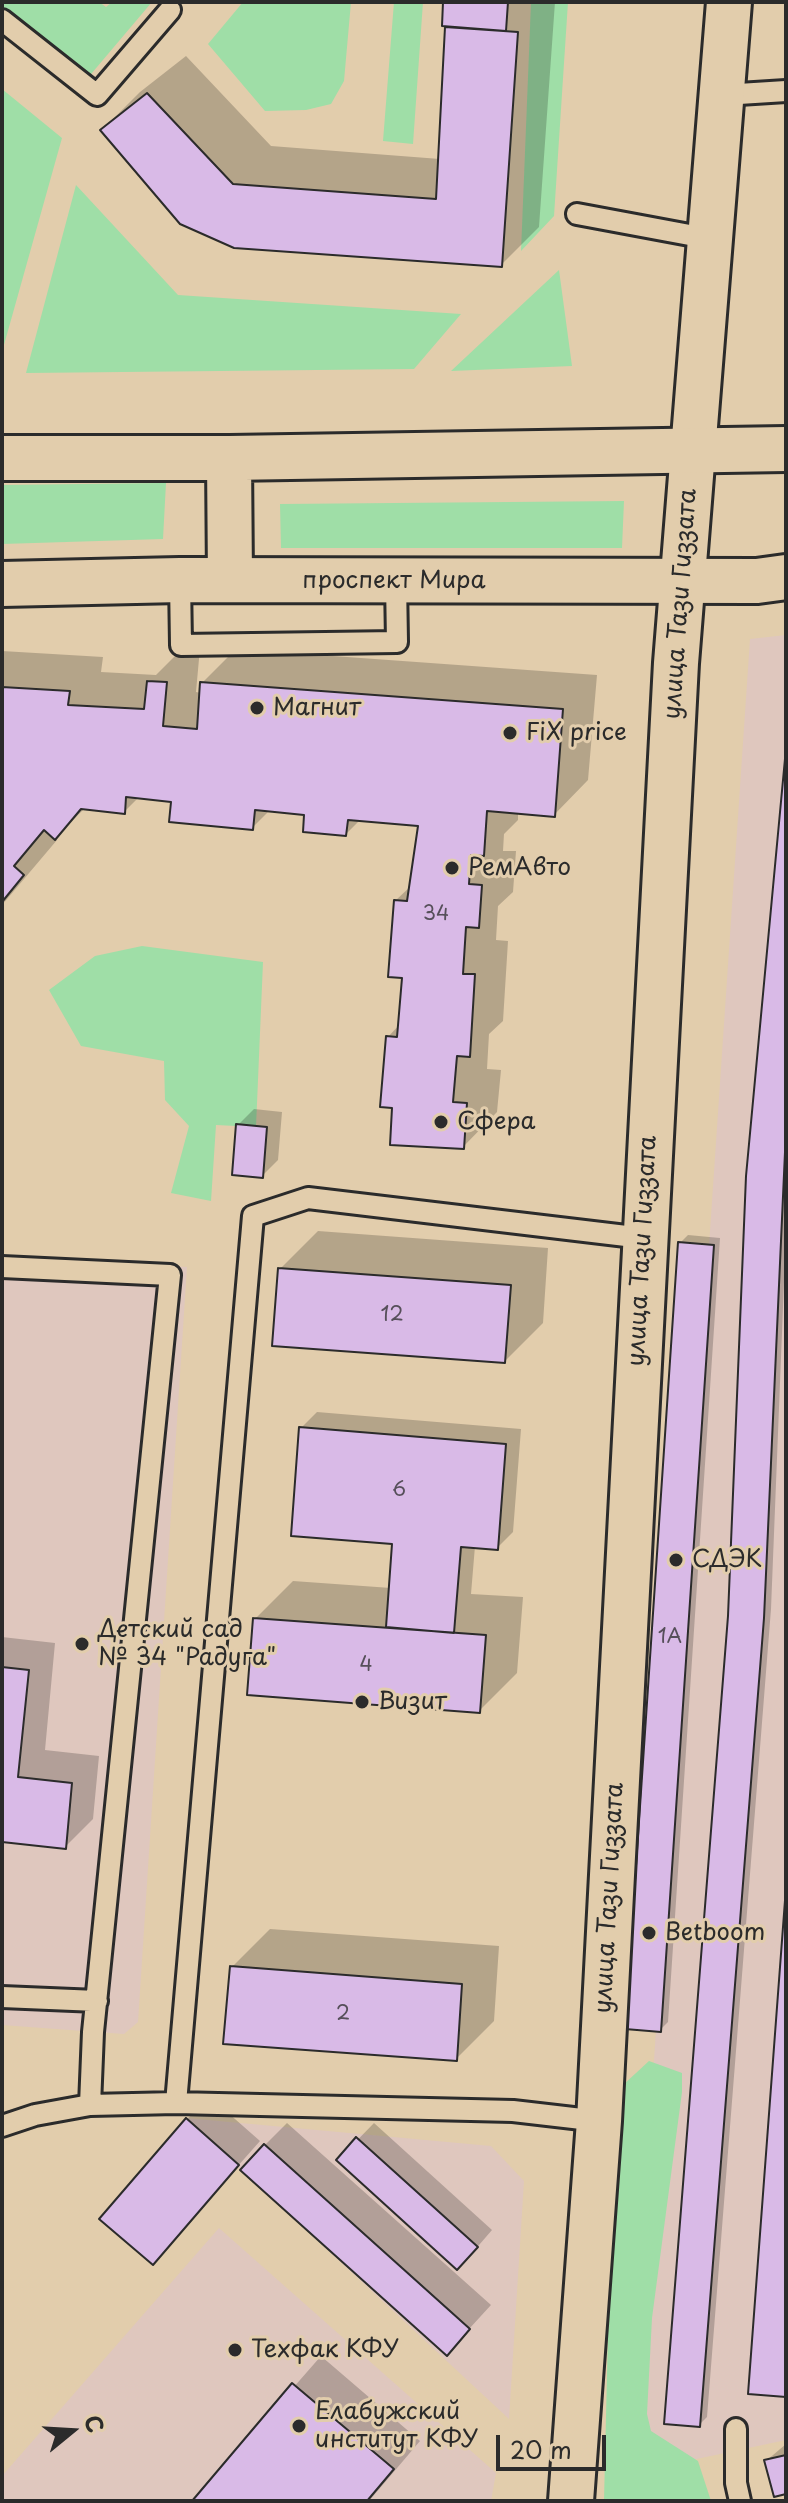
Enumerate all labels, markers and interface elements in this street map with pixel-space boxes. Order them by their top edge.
street label: улица Тази Гиззата [659,488,703,720]
street label: проспект Мира [302,567,486,595]
place label: Магнит [273,694,361,722]
marker: Магнит [248,699,266,717]
place label: FiX price [526,719,627,747]
marker: FiX price [501,724,519,742]
place label: РемАвто [468,854,571,882]
marker: РемАвто [443,859,461,877]
house number: 34 [423,902,449,926]
place label: Сфера [457,1108,536,1136]
marker: Сфера [432,1113,450,1131]
street label: улица Тази Гиззата [623,1135,663,1367]
house number: 12 [380,1303,404,1327]
house number: 6 [392,1478,406,1502]
place label: СДЭК [692,1546,762,1574]
marker: СДЭК [667,1551,685,1569]
place label: Детский сад № 34 "Радуга" [98,1616,276,1672]
house number: 1А [658,1625,682,1649]
marker: Детский сад № 34 "Радуга" [73,1635,91,1653]
house number: 4 [359,1653,373,1677]
place label: Визит [378,1688,447,1716]
marker: Визит [353,1693,371,1711]
street label: улица Тази Гиззата [590,1782,630,2014]
place label: Betboom [665,1919,765,1947]
marker: Betboom [640,1924,658,1942]
house number: 2 [336,2002,350,2026]
place label: Техфак КФУ [251,2336,398,2364]
marker: Техфак КФУ [226,2341,244,2359]
north arrow [32,2391,112,2471]
place label: Елабужский институт КФУ [315,2398,478,2454]
text: С [77,2410,114,2436]
marker: Елабужский институт КФУ [290,2417,308,2435]
scale bar [500,2419,610,2469]
text: 20 m [510,2431,572,2467]

